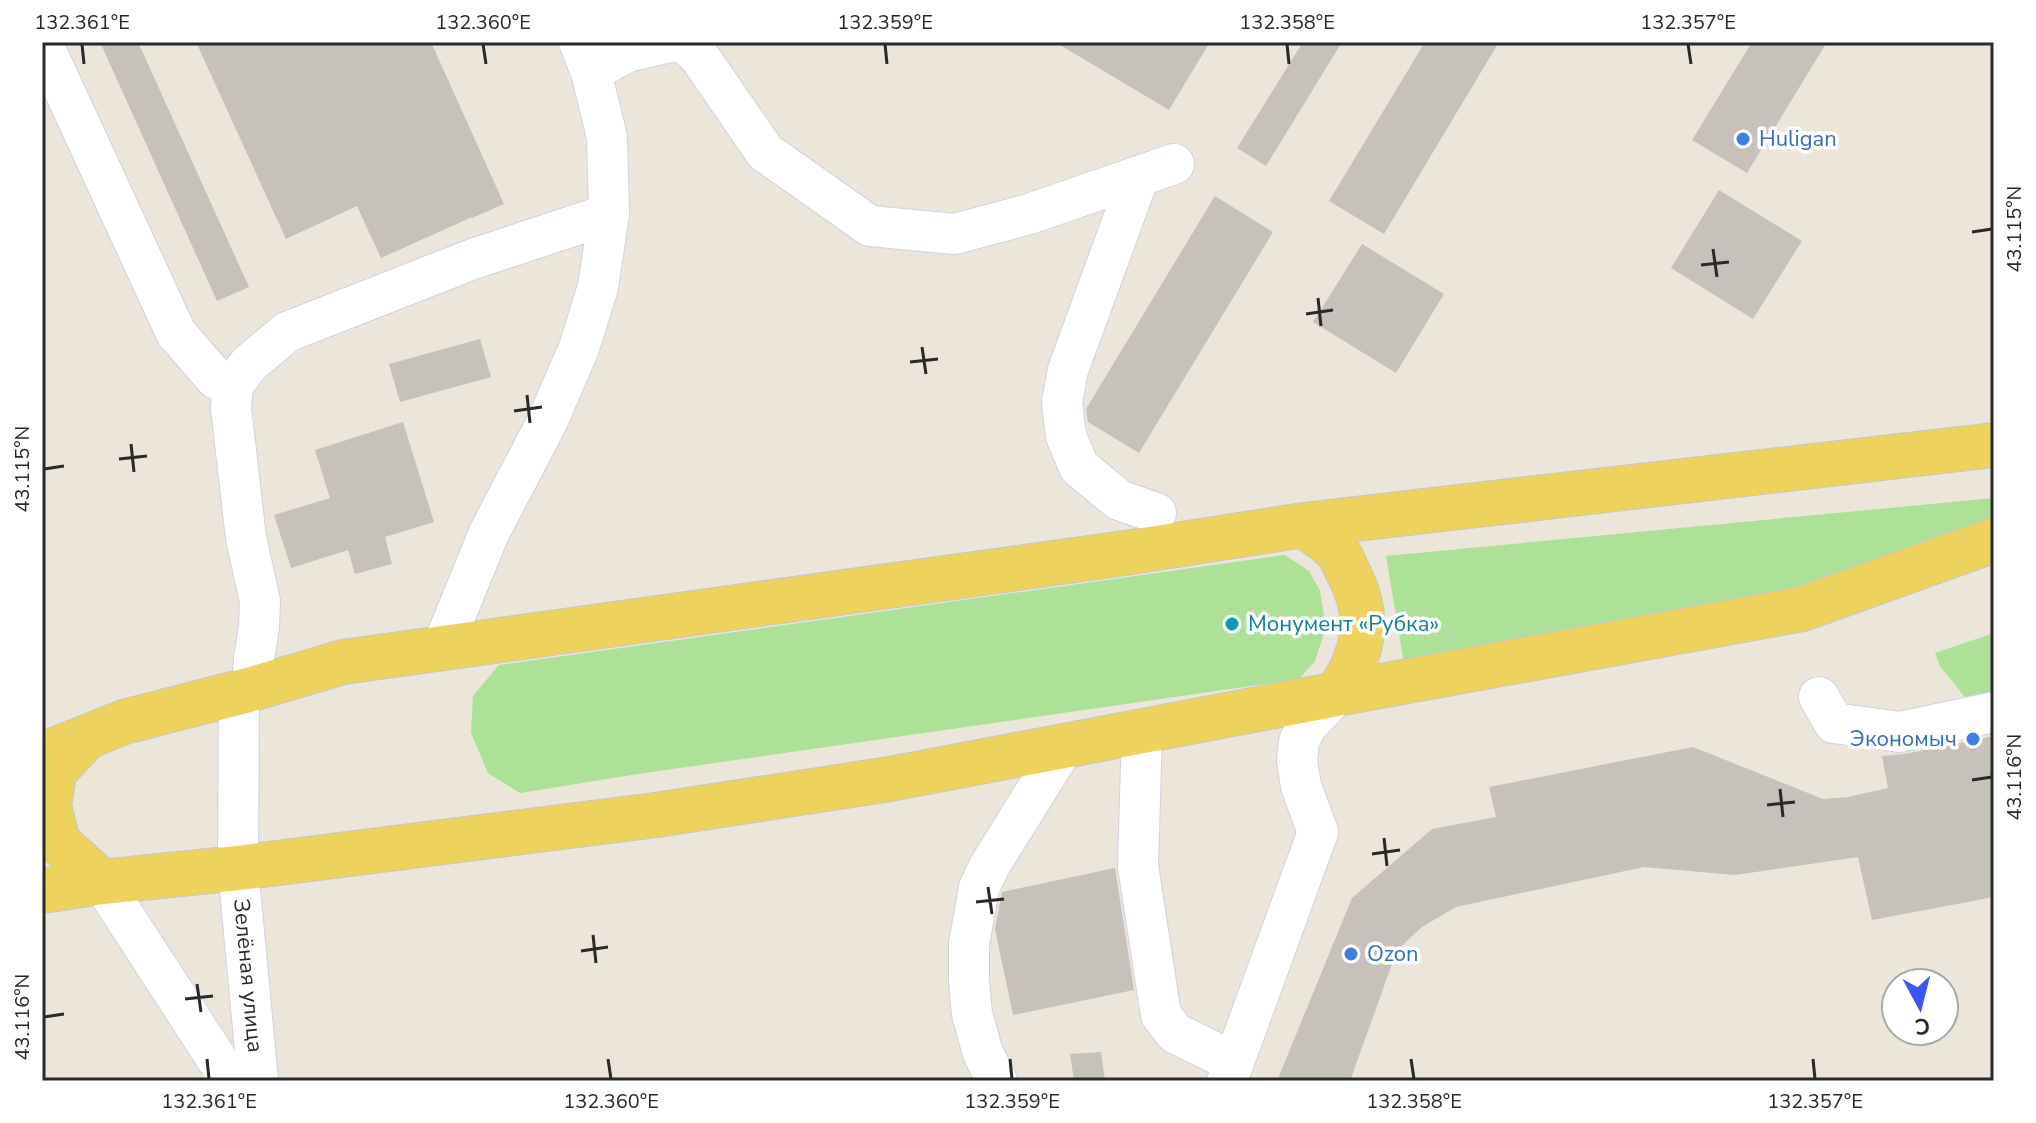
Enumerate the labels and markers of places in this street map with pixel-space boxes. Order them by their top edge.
place label: Huligan [1759,124,1837,154]
marker: Huligan [1734,130,1752,148]
place label: Монумент «Рубка» [1248,609,1439,639]
marker: Монумент «Рубка» [1223,615,1241,633]
place label: Экономыч [1850,724,1957,754]
marker: Экономыч [1964,730,1982,748]
place label: Ozon [1367,939,1419,969]
marker: Ozon [1342,945,1360,963]

